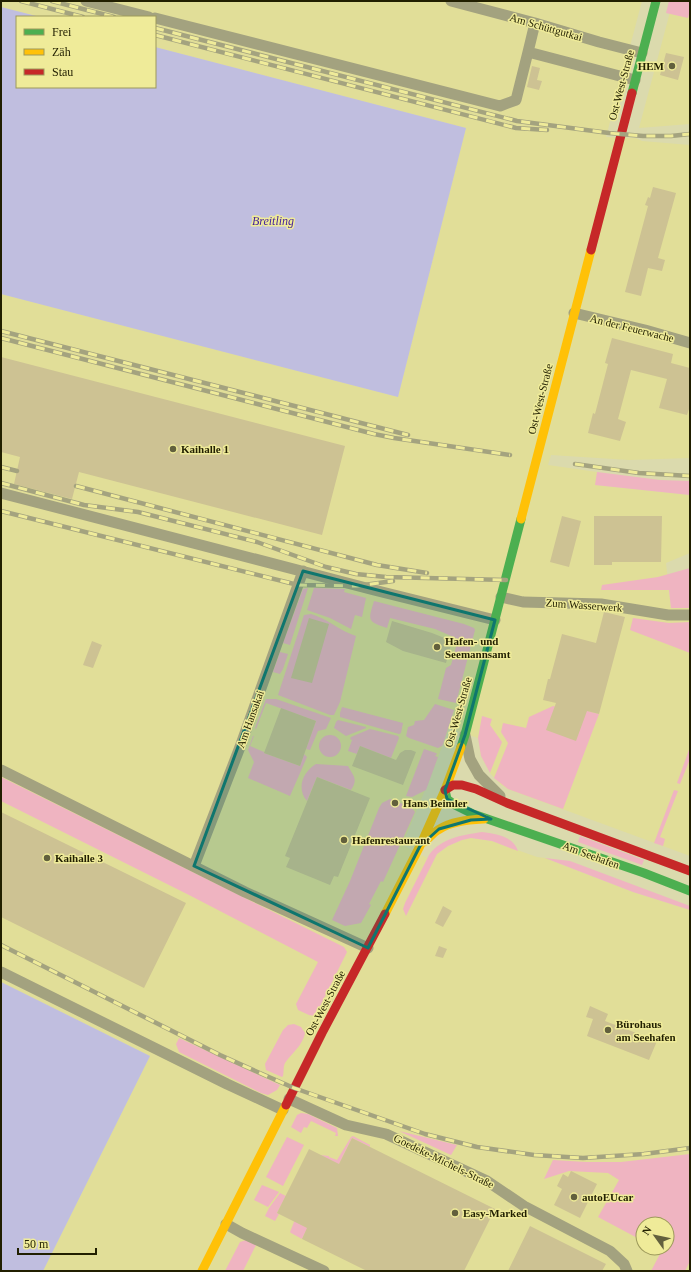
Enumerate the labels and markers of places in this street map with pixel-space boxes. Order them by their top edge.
place label: HEM [638,60,665,72]
marker: HEM [667,61,677,71]
place label: Kaihalle 1 [181,443,229,455]
marker: Kaihalle 1 [168,444,178,454]
place label: Hafen- und Seemannsamt [445,635,511,660]
marker: Hafen- und Seemannsamt [432,642,442,652]
place label: Hans Beimler [403,797,468,809]
marker: Hans Beimler [390,798,400,808]
place label: Hafenrestaurant [352,834,430,846]
marker: Hafenrestaurant [339,835,349,845]
place label: Kaihalle 3 [55,852,103,864]
marker: Kaihalle 3 [42,853,52,863]
place label: Bürohaus am Seehafen [616,1018,676,1043]
marker: Bürohaus am Seehafen [603,1025,613,1035]
place label: autoEUcar [582,1191,633,1203]
marker: autoEUcar [569,1192,579,1202]
place label: Easy-Marked [463,1207,527,1219]
marker: Easy-Marked [450,1208,460,1218]

